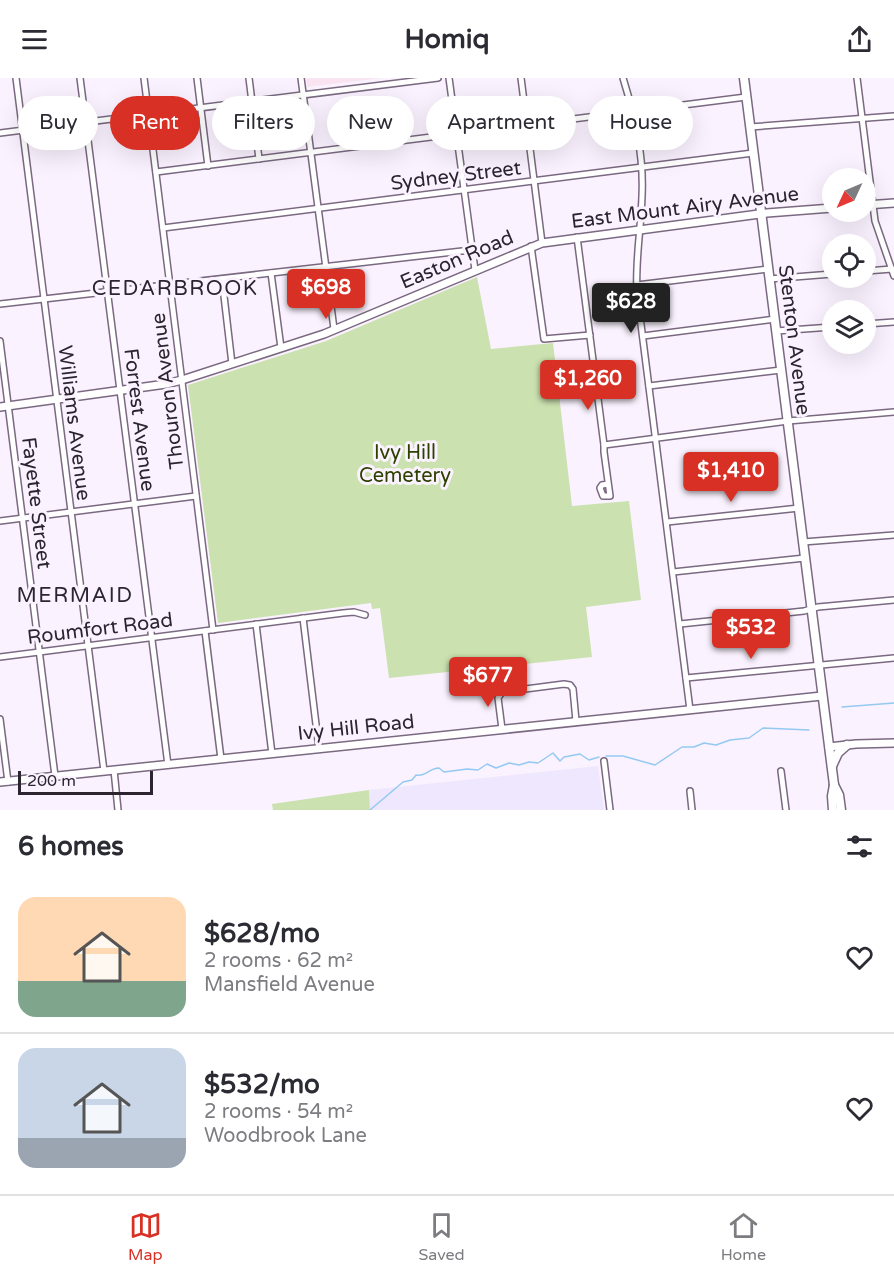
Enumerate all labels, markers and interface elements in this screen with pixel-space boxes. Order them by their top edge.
icon: menu [18,23,51,56]
text: Homiq [405,23,489,56]
icon: share [843,23,876,56]
chip: Buy [18,96,98,150]
chip: Rent [110,96,200,150]
chip: Filters [212,96,315,150]
chip: New [327,96,414,150]
chip: Apartment [426,96,576,150]
chip: House [588,96,693,150]
street label: Sydney Street [389,156,523,196]
north arrow [822,168,876,222]
map controls [822,168,876,354]
street label: East Mount Airy Avenue [570,182,800,234]
street label: Easton Road [397,225,517,295]
button: locate [822,234,876,288]
street label: Stenton Avenue [773,263,815,417]
pin: $698 [290,269,362,320]
district label: CEDARBROOK [92,276,258,301]
text: $698 [301,276,351,300]
pin: $628 [595,283,667,334]
text: $628 [606,290,656,314]
button: layers [822,300,876,354]
street label: Thouron Avenue [147,312,189,470]
street label: Williams Avenue [53,344,95,502]
street label: Forrest Avenue [118,347,160,493]
pin: $1,260 [539,360,637,411]
text: $1,260 [554,367,622,391]
street label: Fayette Street [16,436,56,571]
park label: Ivy Hill Cemetery [359,441,451,488]
pin: $1,410 [682,452,780,503]
text: $1,410 [697,459,765,483]
district label: MERMAID [17,583,133,608]
street label: Roumfort Road [26,608,174,650]
pin: $532 [715,609,787,660]
text: $532 [726,616,776,640]
pin: $677 [452,657,524,708]
text: $677 [463,664,513,688]
street label: Ivy Hill Road [296,710,416,746]
scale bar [18,768,153,796]
text: 200 m [27,771,76,791]
icon: filters [843,830,876,863]
text: 6 homes [18,831,124,862]
text: $628/mo [204,918,320,949]
icon: home [66,921,138,993]
icon: heart [843,941,876,974]
text: 2 rooms · 62 m² [204,949,353,973]
text: Mansfield Avenue [204,973,375,997]
text: $532/mo [204,1069,320,1100]
icon: home [66,1072,138,1144]
icon: heart [843,1092,876,1125]
text: 2 rooms · 54 m² [204,1100,353,1124]
text: Woodbrook Lane [204,1124,367,1148]
tab: Map [128,1209,163,1265]
tab: Saved [418,1209,465,1265]
tab: Home [721,1209,766,1265]

